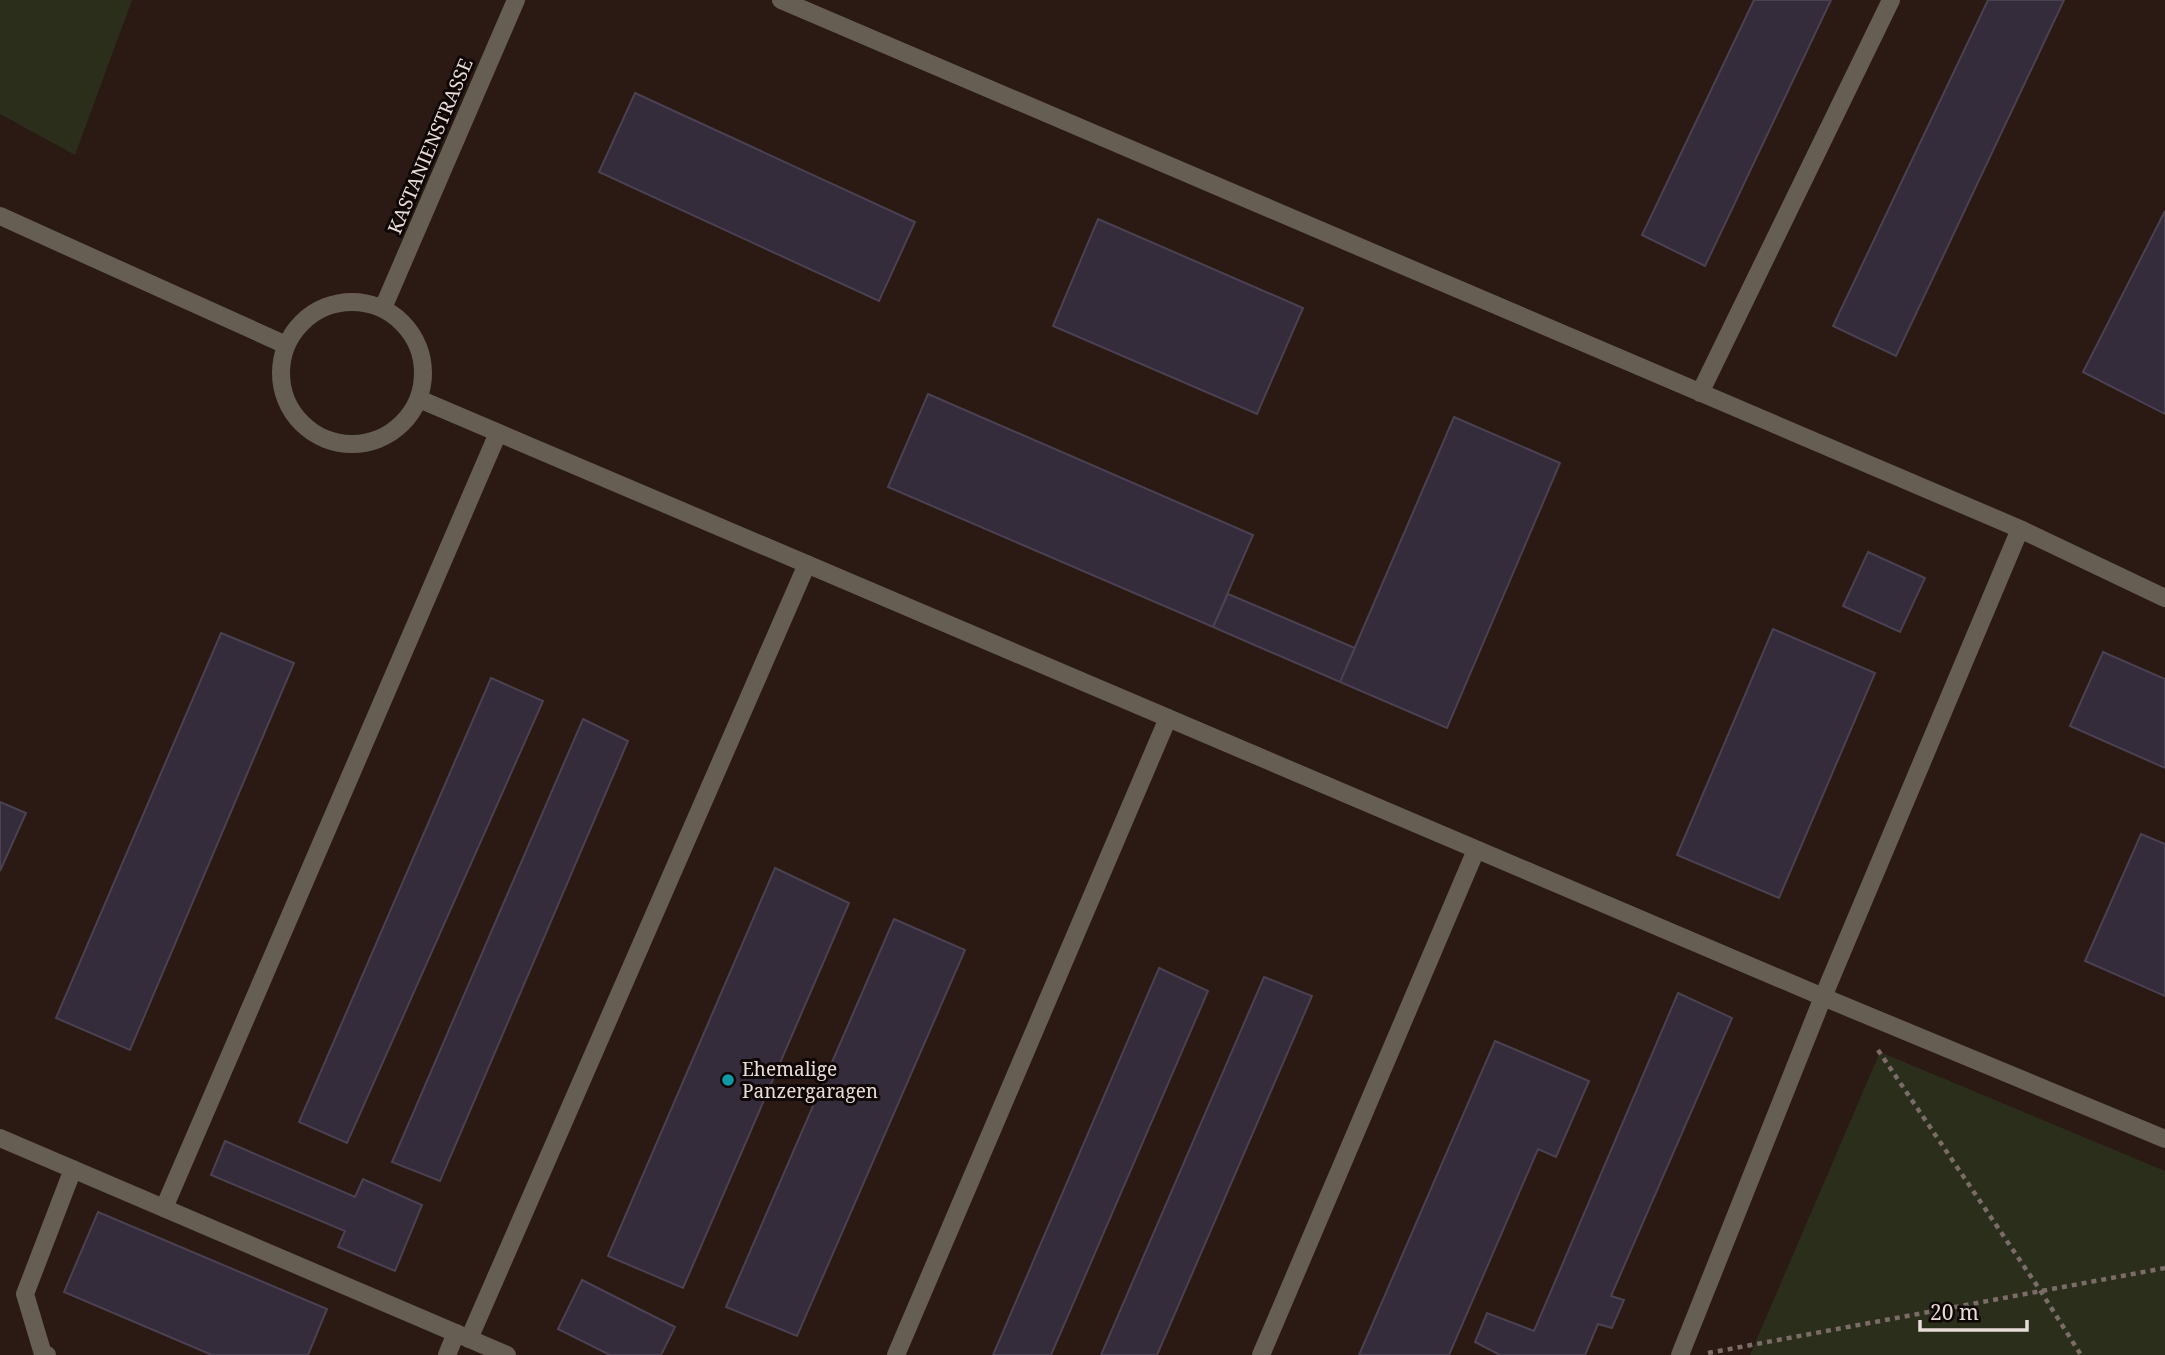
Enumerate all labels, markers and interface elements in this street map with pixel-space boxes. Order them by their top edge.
street label: KASTANIENSTRASSE [381,54,479,238]
place label: Ehemalige Panzergaragen [742,1056,878,1104]
marker: Ehemalige Panzergaragen [720,1072,736,1088]
scale bar [1920,1288,2027,1332]
text: 20 m [1930,1298,1979,1326]

